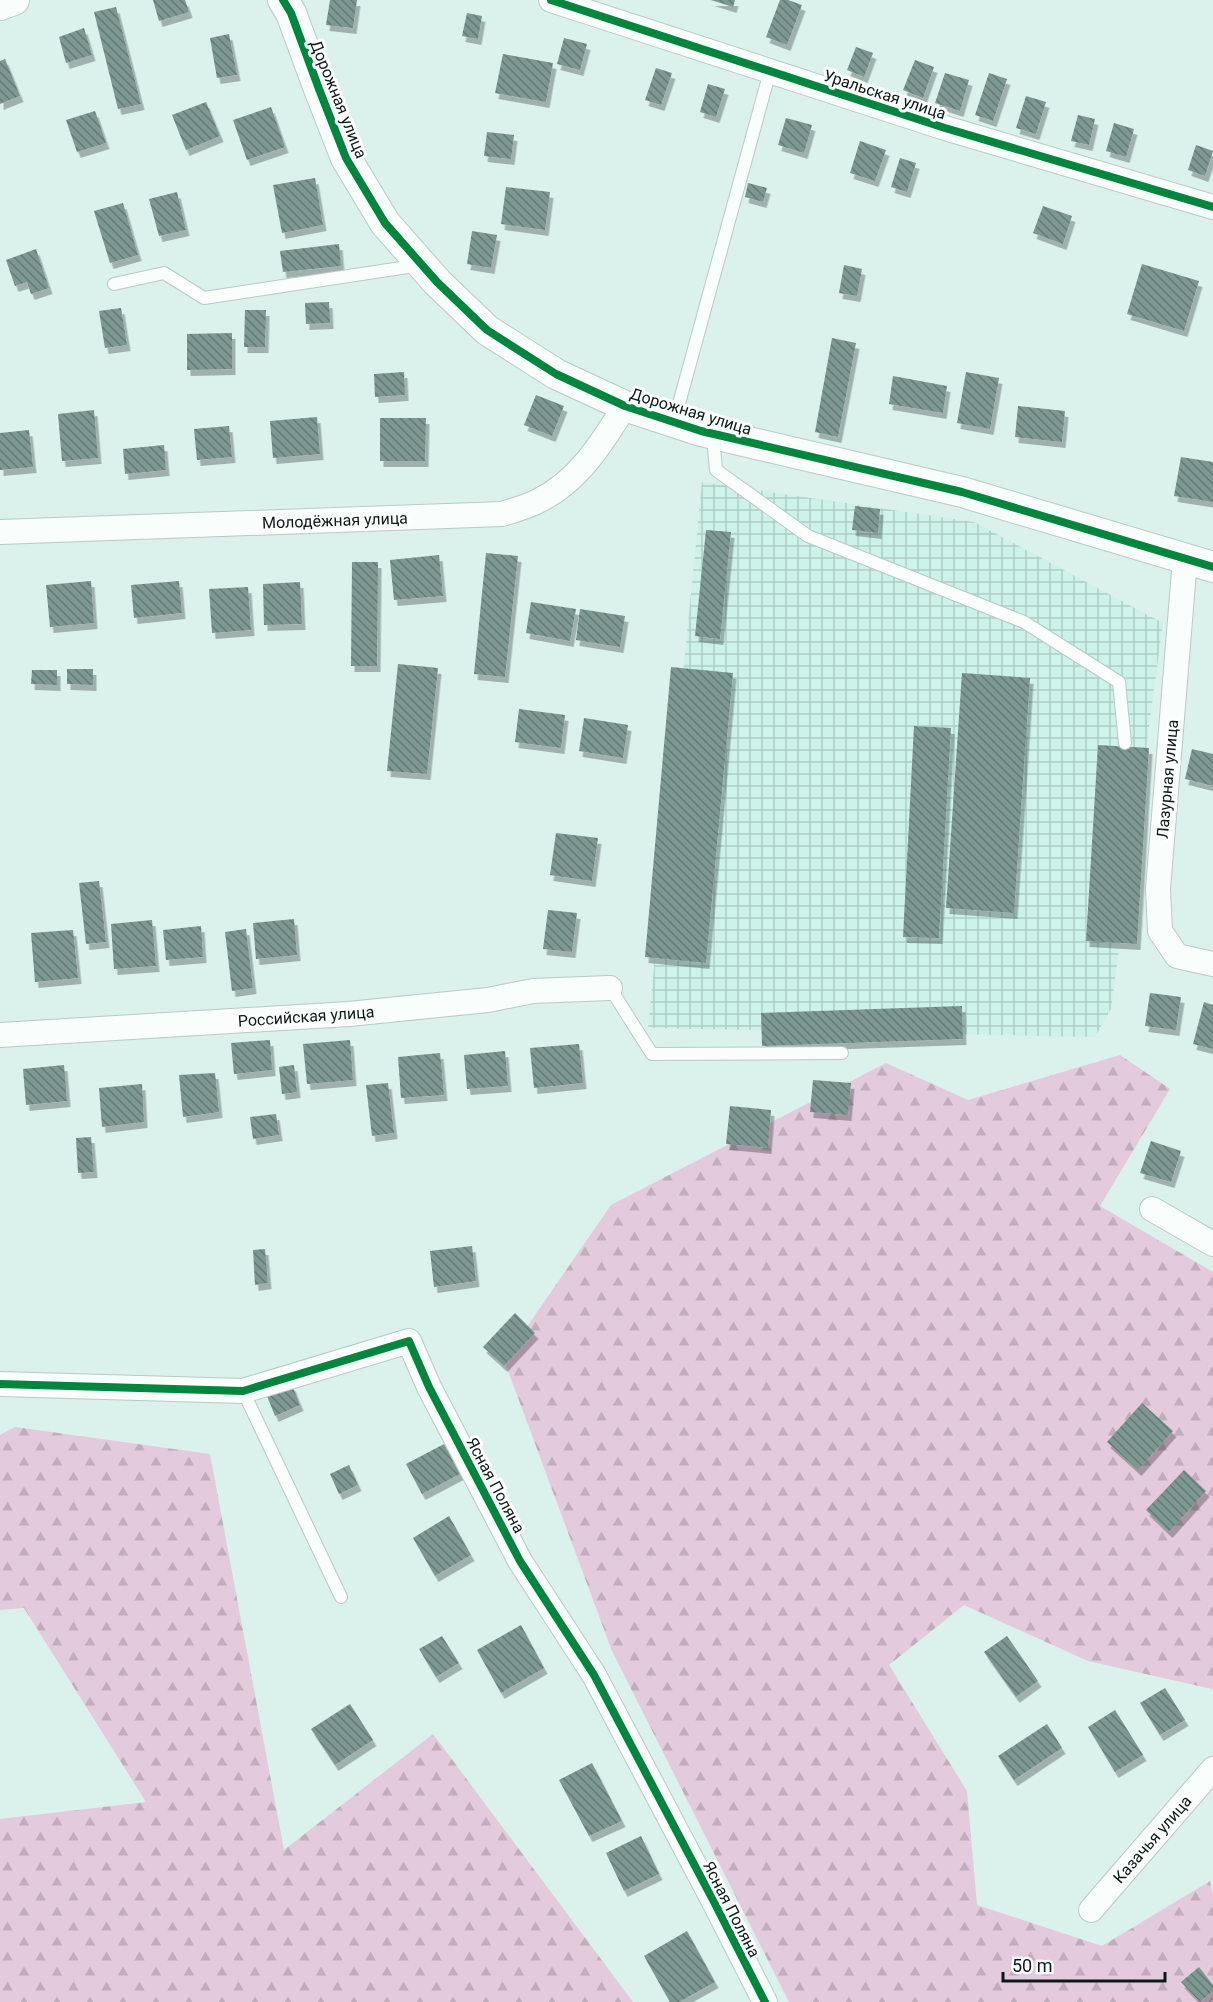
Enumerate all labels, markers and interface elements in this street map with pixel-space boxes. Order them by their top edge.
street label: Дорожная улица [306,37,371,161]
street label: Уральская улица [821,66,948,123]
street label: Дорожная улица [628,384,754,439]
street label: Молодёжная улица [262,508,408,533]
street label: Лазурная улица [1153,719,1182,839]
street label: Российская улица [237,1002,375,1031]
street label: Ясная Поляна [462,1434,529,1536]
street label: Казачья улица [1109,1792,1196,1887]
street label: Ясная Поляна [699,1858,764,1961]
scale bar [1003,1945,1165,1983]
text: 50 m [1012,1955,1052,1976]

